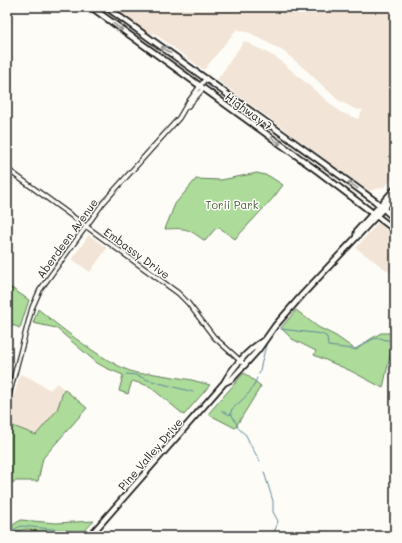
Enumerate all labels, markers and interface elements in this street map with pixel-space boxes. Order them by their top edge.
one-way arrow [113,23,124,31]
one-way arrow [161,46,172,54]
street label: Highway 7 [223,89,275,133]
one-way arrow [270,137,281,145]
one-way arrow [348,181,359,189]
street label: Aberdeen Avenue [33,195,101,281]
park label: Torii Park [205,197,259,212]
street label: Embassy Drive [101,224,173,282]
street label: Pine Valley Drive [114,415,186,493]

